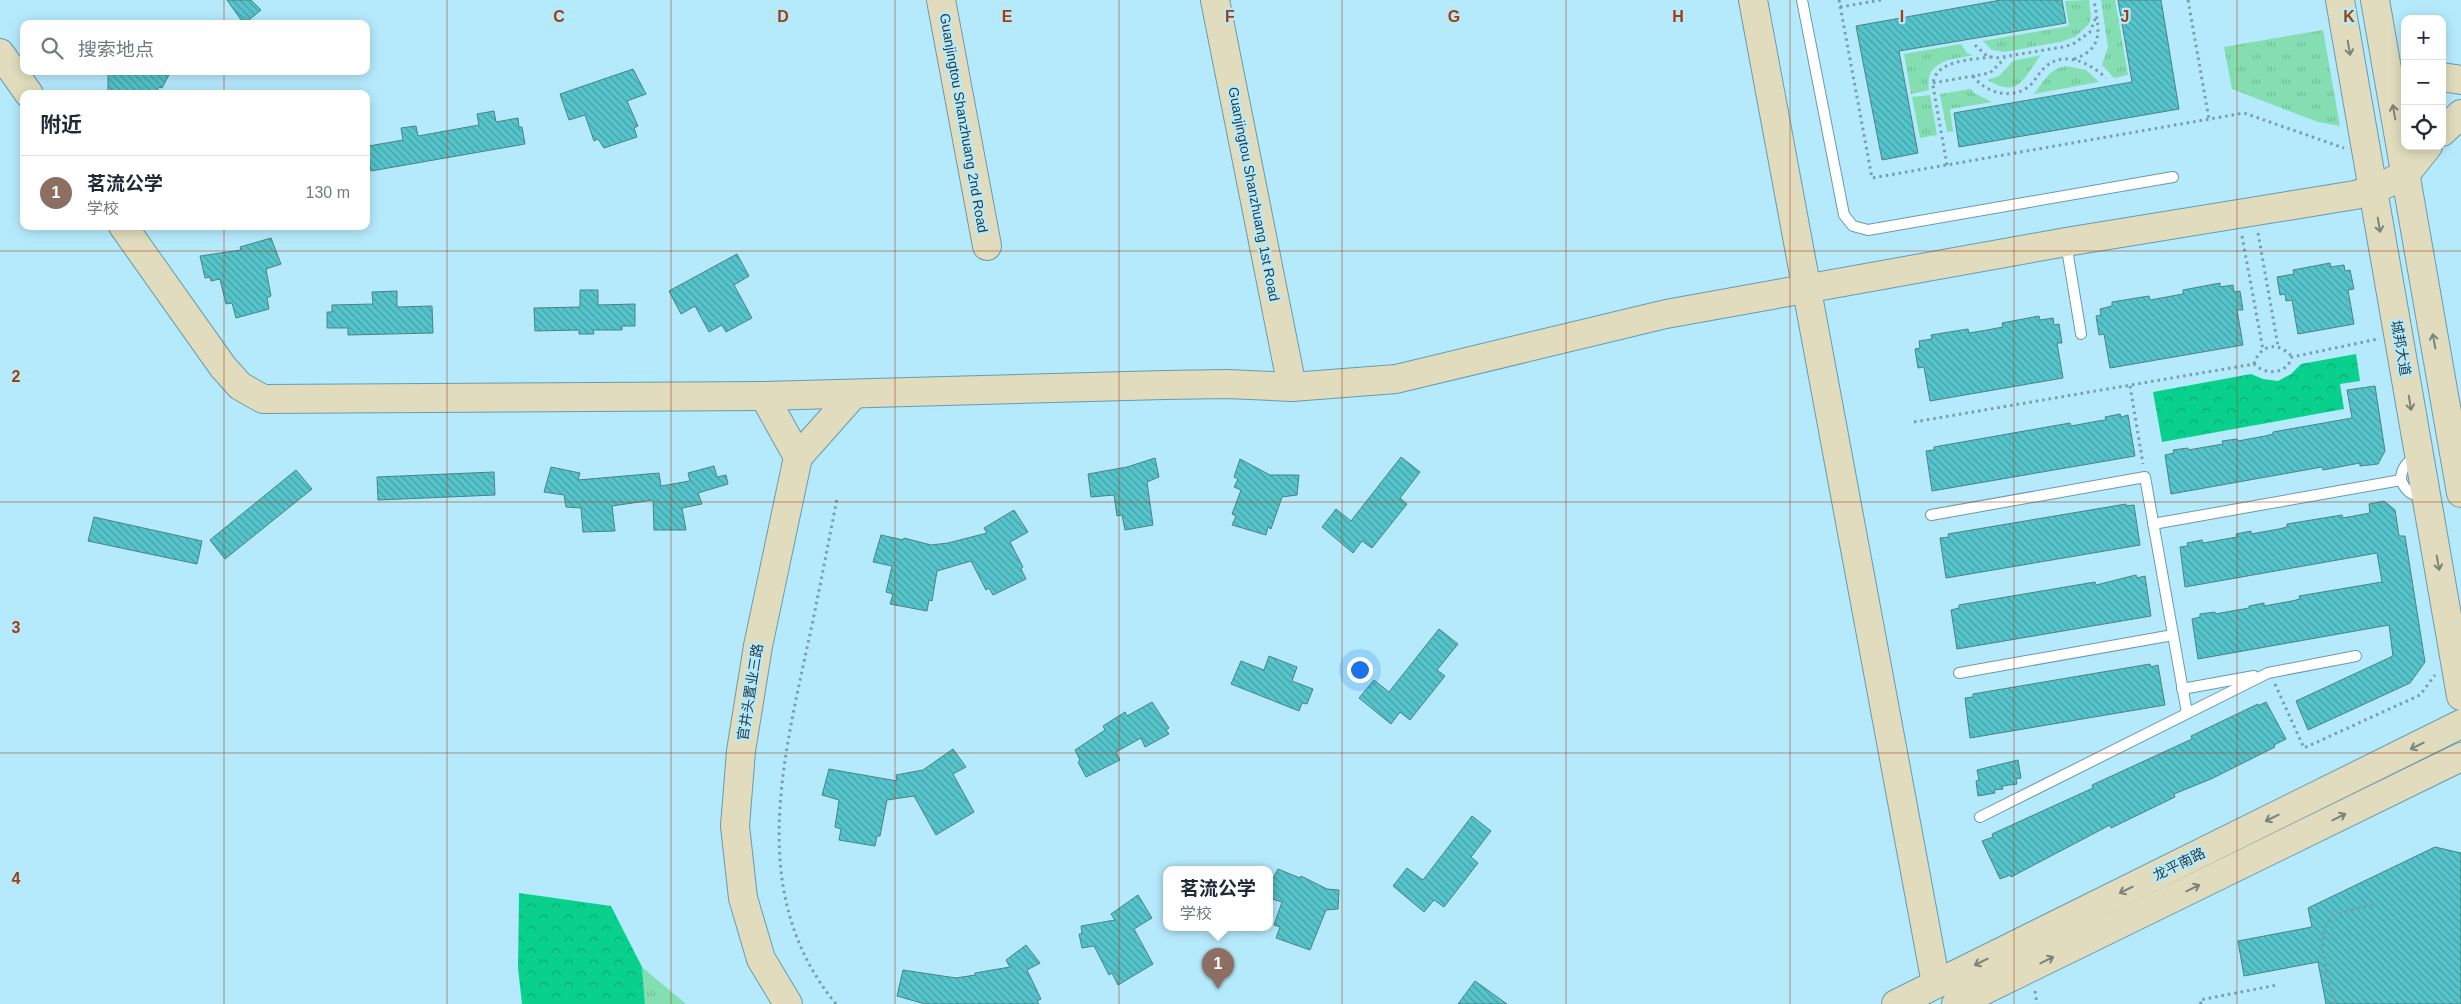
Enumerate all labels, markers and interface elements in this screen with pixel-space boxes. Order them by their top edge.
text: C [553,8,565,25]
text: D [777,8,789,25]
text: E [1002,8,1013,25]
text: F [1225,8,1235,25]
text: G [1448,8,1460,25]
text: H [1672,8,1684,25]
text: I [1900,8,1904,25]
text: J [2121,8,2129,25]
text: K [2343,8,2355,25]
street label: Guanjingtou Shanzhuang 2nd Road [937,12,991,234]
map controls [2401,15,2446,150]
button: + [2401,15,2446,60]
search box [20,20,370,75]
icon: search [38,34,66,62]
text: 搜索地点 [78,39,154,60]
one-way arrow [2344,40,2354,56]
button: − [2401,60,2446,105]
street label: Guanjingtou Shanzhuang 1st Road [1225,85,1283,303]
one-way arrow [2389,104,2399,120]
button: locate [2401,105,2446,150]
text: 附近 [40,113,82,136]
text: 茗流公学 [87,173,163,194]
text: 1 [52,184,60,201]
text: 130 m [306,184,350,201]
text: 学校 [87,200,119,217]
one-way arrow [2375,217,2385,233]
street label: 城邦大道 [2388,319,2414,377]
one-way arrow [2429,333,2439,349]
text: 2 [12,368,21,385]
one-way arrow [2406,394,2416,410]
one-way arrow [2433,554,2443,570]
text: 3 [12,619,21,636]
street label: 官井头置业三路 [734,642,766,742]
your location [1347,657,1373,683]
one-way arrow [2410,742,2425,751]
one-way arrow [2331,812,2346,821]
one-way arrow [2265,814,2280,823]
street label: 龙平南路 [2150,845,2208,883]
popup [1163,866,1273,931]
text: 4 [12,870,21,887]
text: 茗流公学 [1180,878,1256,899]
one-way arrow [2185,883,2200,892]
one-way arrow [2119,886,2134,895]
text: 学校 [1180,905,1212,922]
pin: 1 [1202,948,1234,989]
one-way arrow [2039,954,2054,964]
one-way arrow [1973,957,1988,967]

